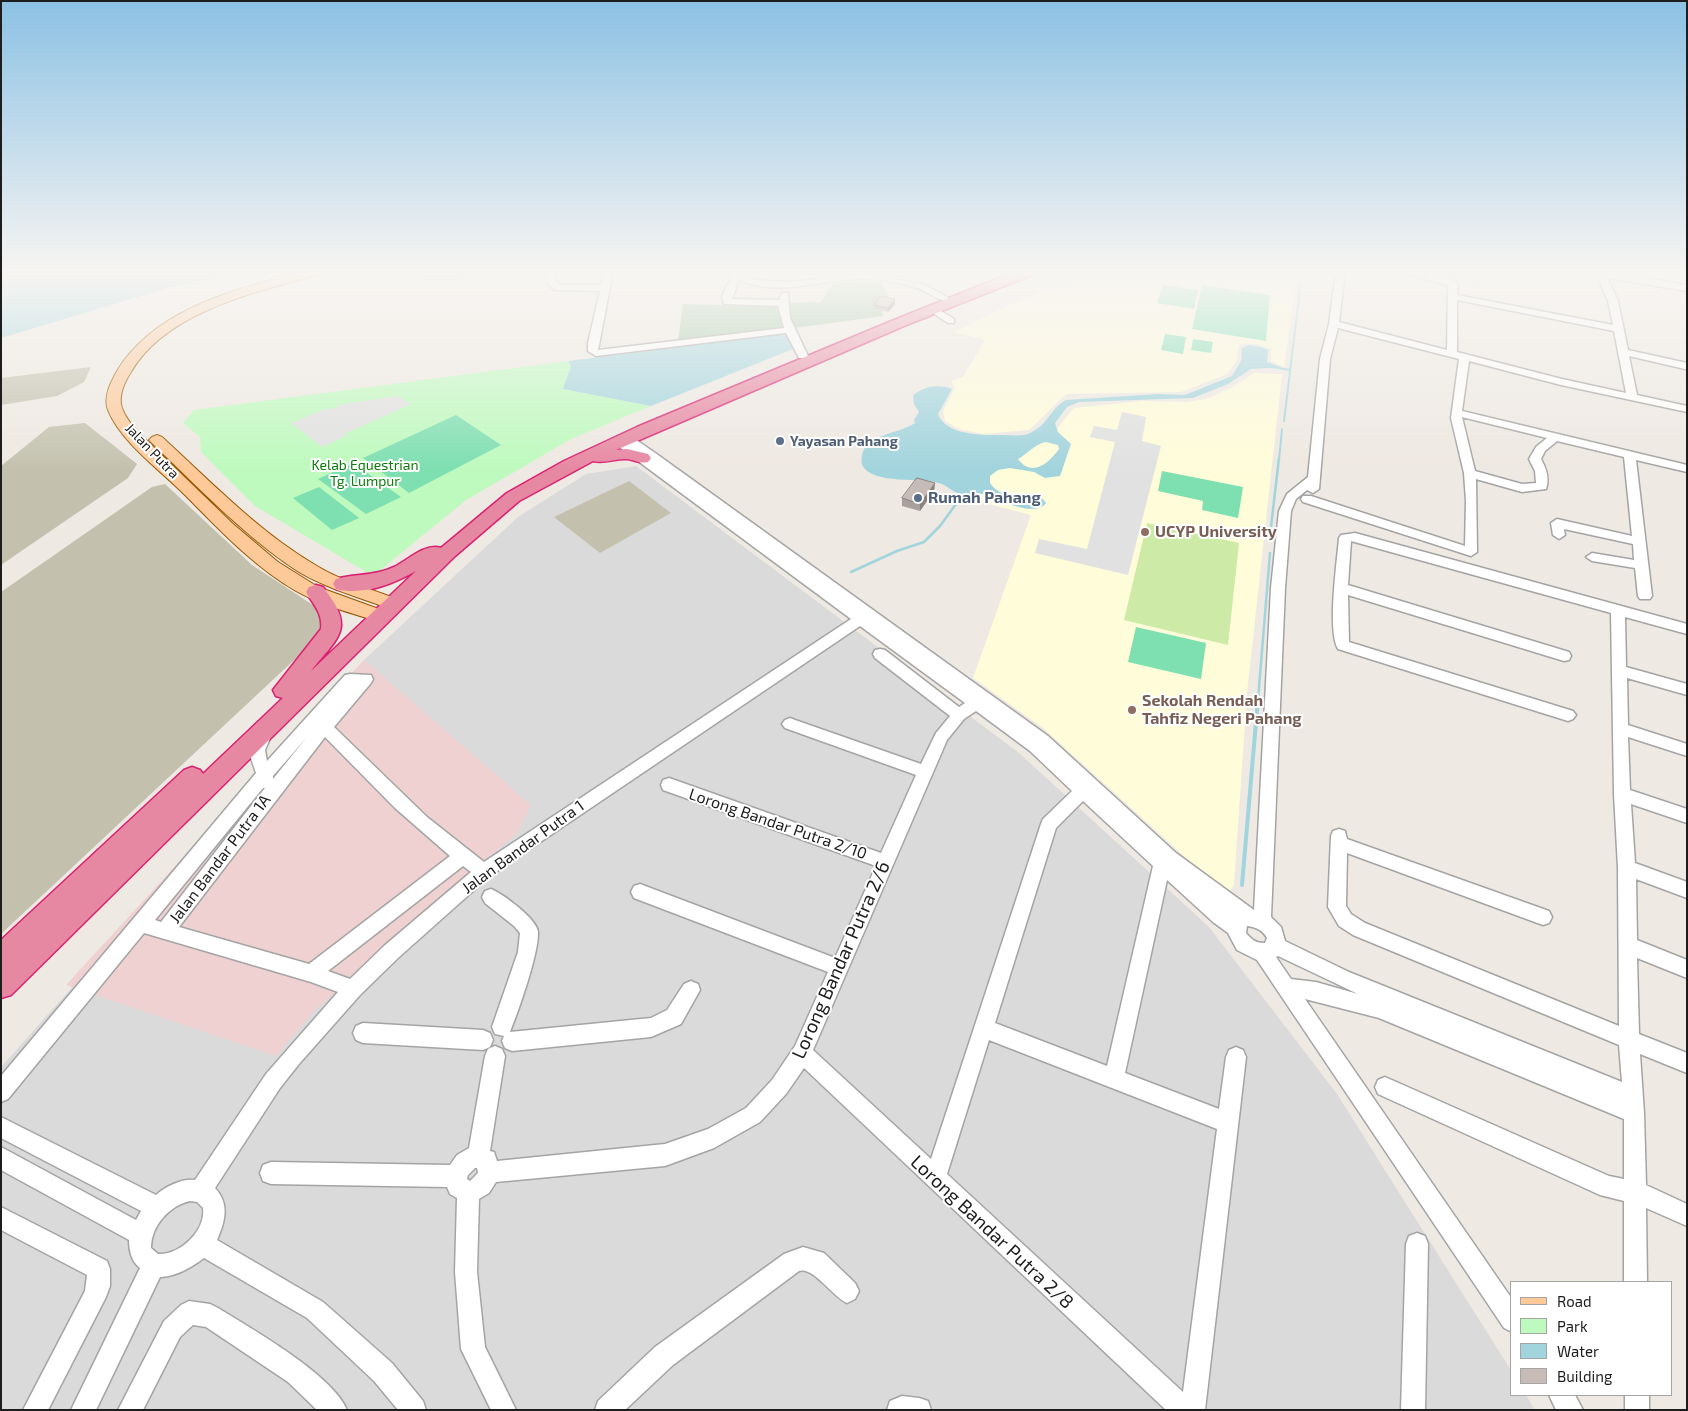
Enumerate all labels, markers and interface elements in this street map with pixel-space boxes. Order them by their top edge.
street label: Jalan Putra [121,420,183,482]
place label: Yayasan Pahang [790,433,898,449]
marker: Yayasan Pahang [774,435,786,447]
park label: Kelab Equestrian Tg. Lumpur [311,457,419,490]
place label: Rumah Pahang [928,488,1041,508]
marker: Rumah Pahang [912,492,924,504]
place label: UCYP University [1155,522,1277,542]
marker: UCYP University [1139,526,1151,538]
place label: Sekolah Rendah Tahfiz Negeri Pahang [1142,691,1302,729]
marker: Sekolah Rendah Tahfiz Negeri Pahang [1126,704,1138,716]
street label: Lorong Bandar Putra 2/10 [686,784,870,864]
street label: Jalan Bandar Putra 1A [165,791,275,927]
street label: Jalan Bandar Putra 1 [458,796,588,898]
street label: Lorong Bandar Putra 2/6 [787,858,895,1062]
street label: Lorong Bandar Putra 2/8 [906,1150,1078,1314]
legend [1510,1281,1673,1396]
text: Road [1557,1292,1592,1310]
text: Park [1557,1317,1588,1335]
text: Water [1557,1342,1599,1360]
text: Building [1557,1367,1612,1385]

